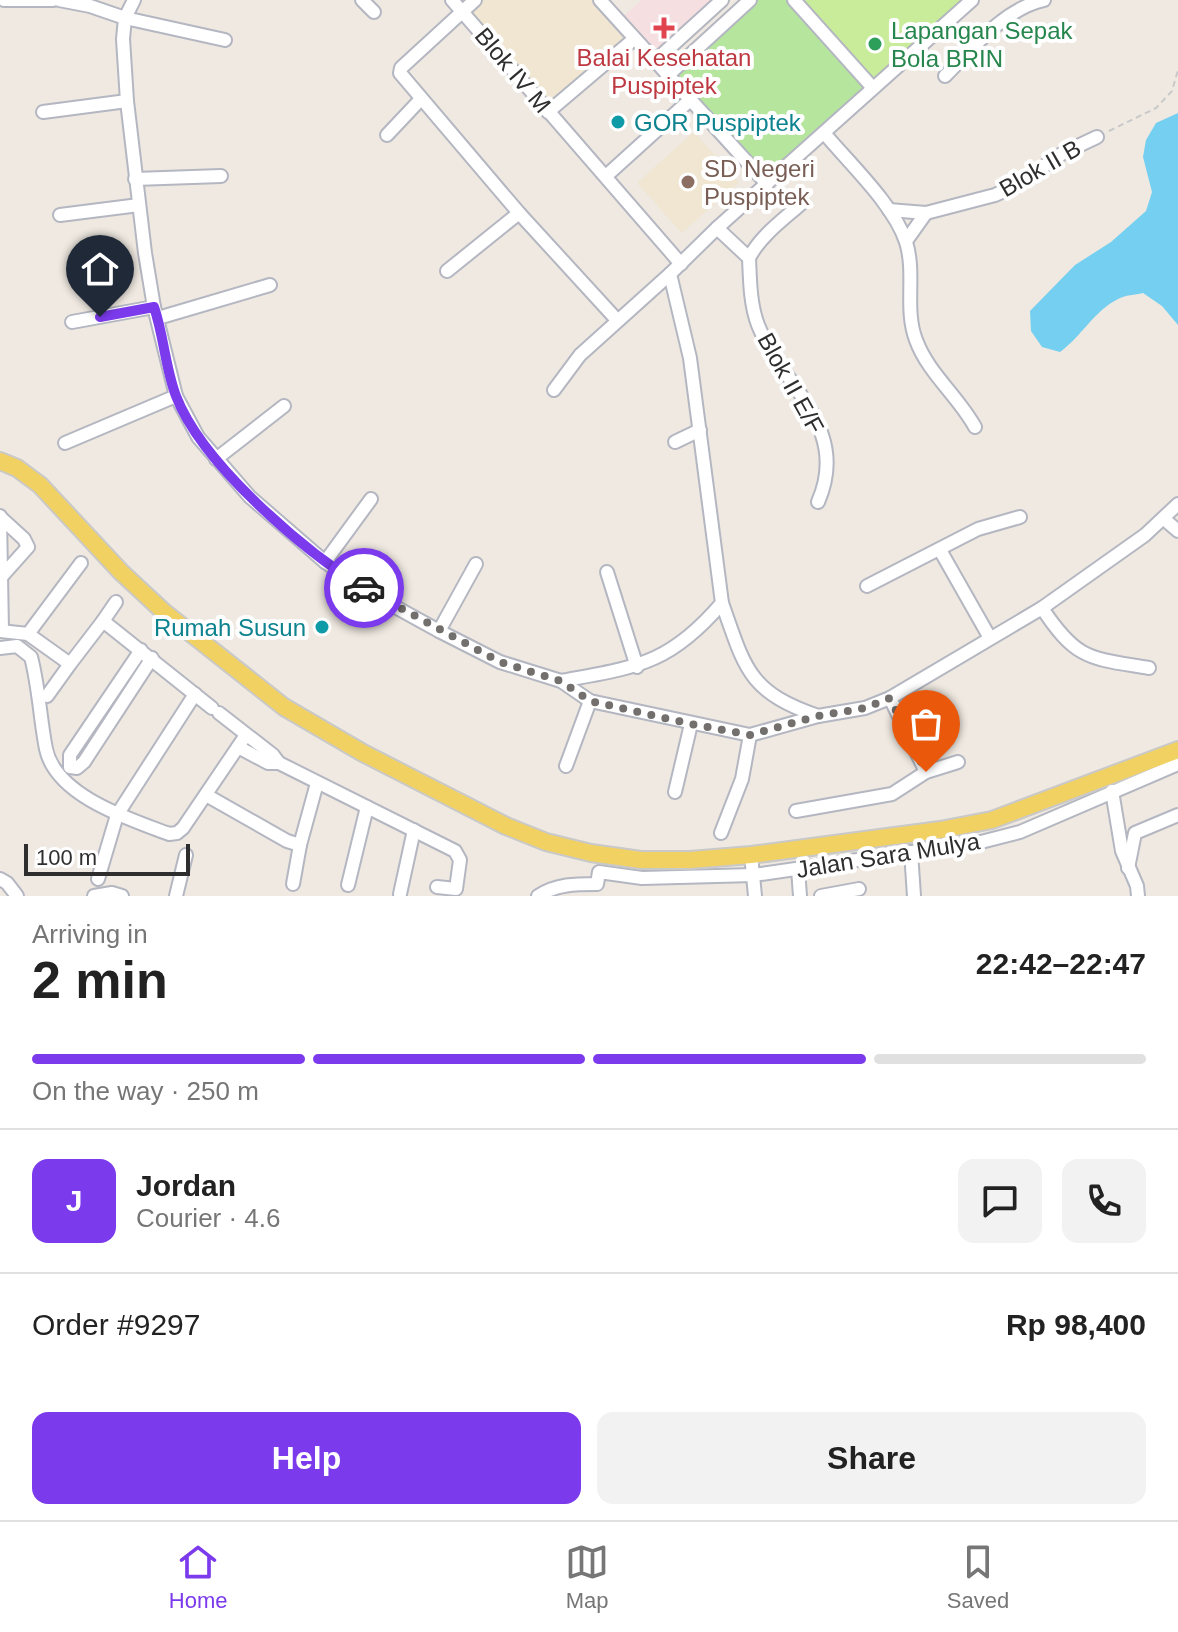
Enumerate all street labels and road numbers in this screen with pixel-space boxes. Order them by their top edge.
street label: Blok IV M [470,22,556,118]
street label: Blok II B [995,134,1085,202]
street label: Blok II E/F [752,328,830,438]
street label: Jalan Sara Mulya [794,827,982,883]

